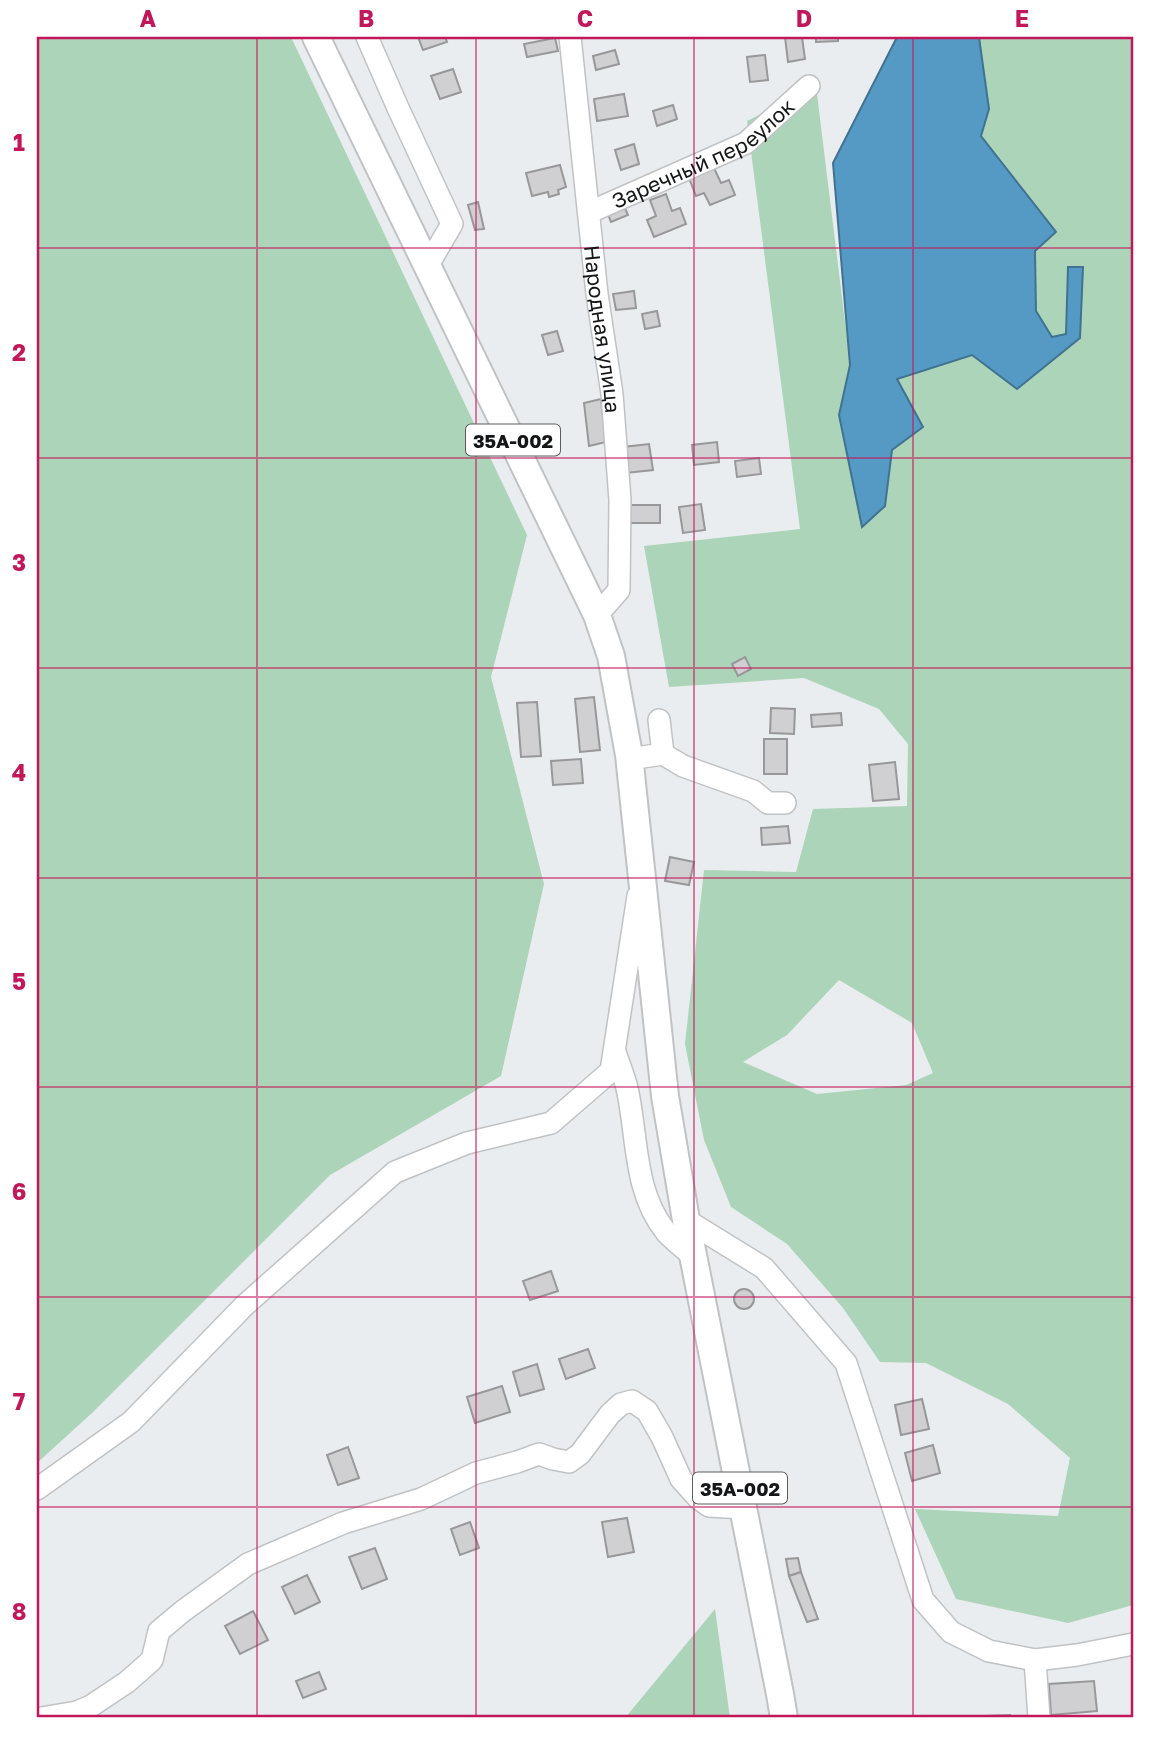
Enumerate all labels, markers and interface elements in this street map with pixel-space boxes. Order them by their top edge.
text: A [140,4,157,32]
text: B [358,4,374,32]
text: C [577,4,593,32]
text: D [796,4,812,32]
text: E [1015,4,1029,32]
street label: Заречный переулок [608,93,800,214]
text: 1 [13,128,25,156]
street label: Народная улица [579,244,626,414]
text: 2 [12,338,26,366]
road number: 35А-002 [466,424,560,456]
text: 3 [12,548,26,576]
text: 4 [12,758,26,786]
text: 5 [12,967,26,995]
text: 6 [12,1177,26,1205]
text: 7 [13,1387,25,1415]
road number: 35А-002 [693,1472,787,1504]
text: 8 [12,1597,26,1625]

